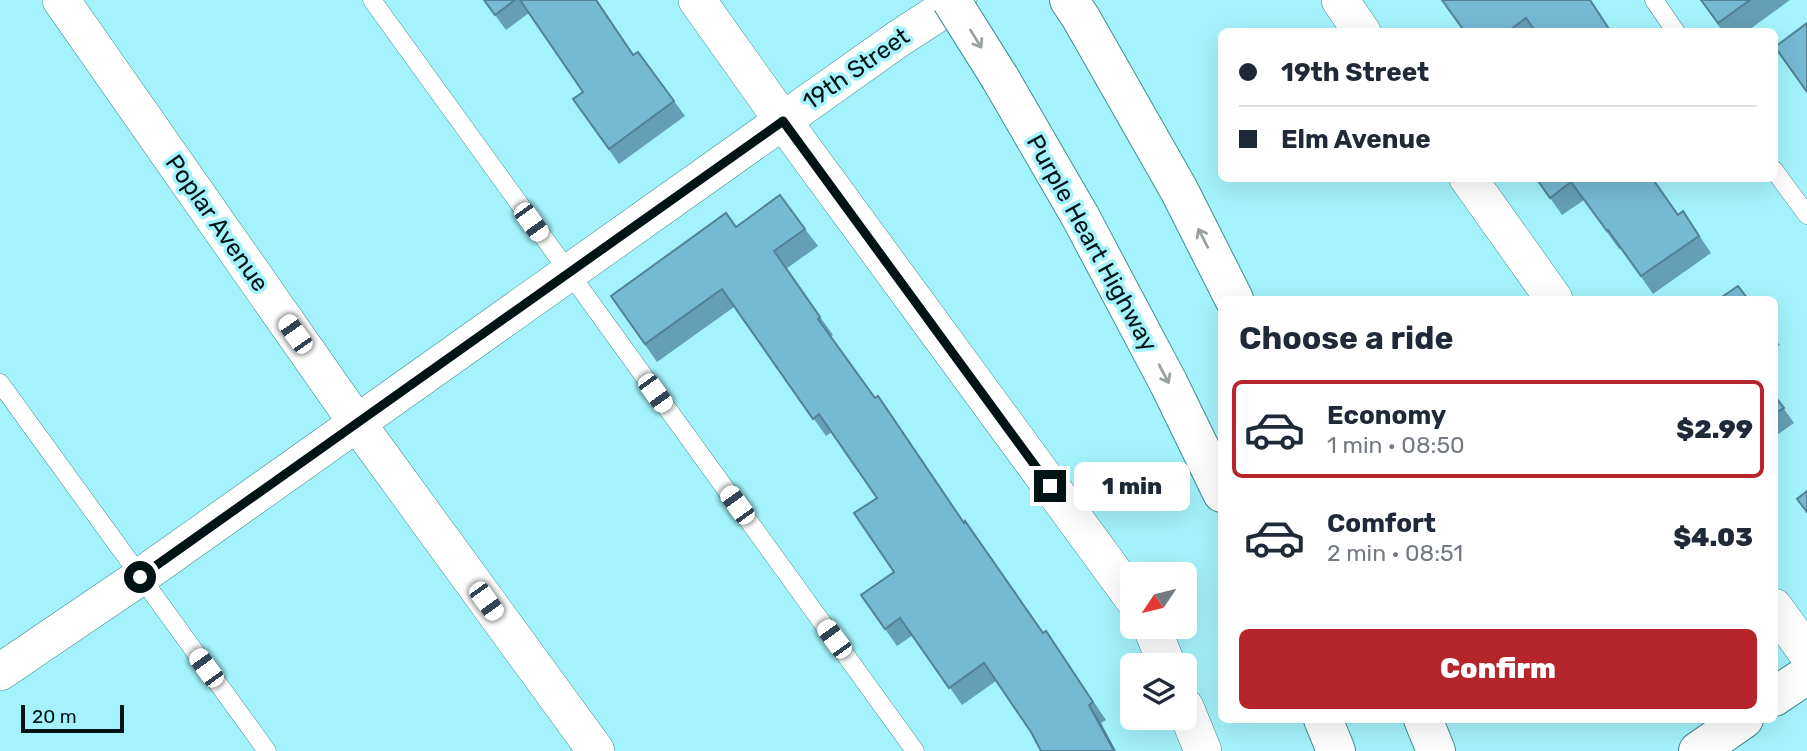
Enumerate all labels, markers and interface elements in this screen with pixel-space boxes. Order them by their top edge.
street label: 19th Street [797,22,915,116]
one-way arrow [968,29,983,48]
text: 19th Street [1281,57,1429,88]
text: Elm Avenue [1281,124,1431,155]
street label: Purple Heart Highway [1021,130,1163,356]
street label: Poplar Avenue [160,149,274,297]
car [511,199,552,245]
one-way arrow [1196,228,1210,249]
car [275,311,316,357]
text: Choose a ride [1239,319,1453,357]
one-way arrow [1157,363,1171,383]
car [635,370,676,416]
icon: car [1243,398,1306,461]
text: Economy [1327,400,1446,431]
text: $2.99 [1676,414,1753,445]
text: 1 min · 08:50 [1327,431,1465,459]
callout: 1 min [1074,462,1190,510]
route end [1034,470,1066,502]
text: 1 min [1102,472,1162,500]
car [717,482,758,528]
icon: car [1243,506,1306,569]
text: Comfort [1327,508,1436,539]
text: $4.03 [1673,522,1753,553]
text: 2 min · 08:51 [1327,539,1463,567]
route start [124,561,156,593]
north arrow [1120,562,1197,639]
map controls [1120,562,1197,730]
car [466,578,507,624]
car [814,616,855,662]
button: Confirm [1239,629,1757,709]
car [186,645,227,691]
button: layers [1120,653,1197,730]
scale bar [21,702,124,734]
text: 20 m [32,705,77,728]

